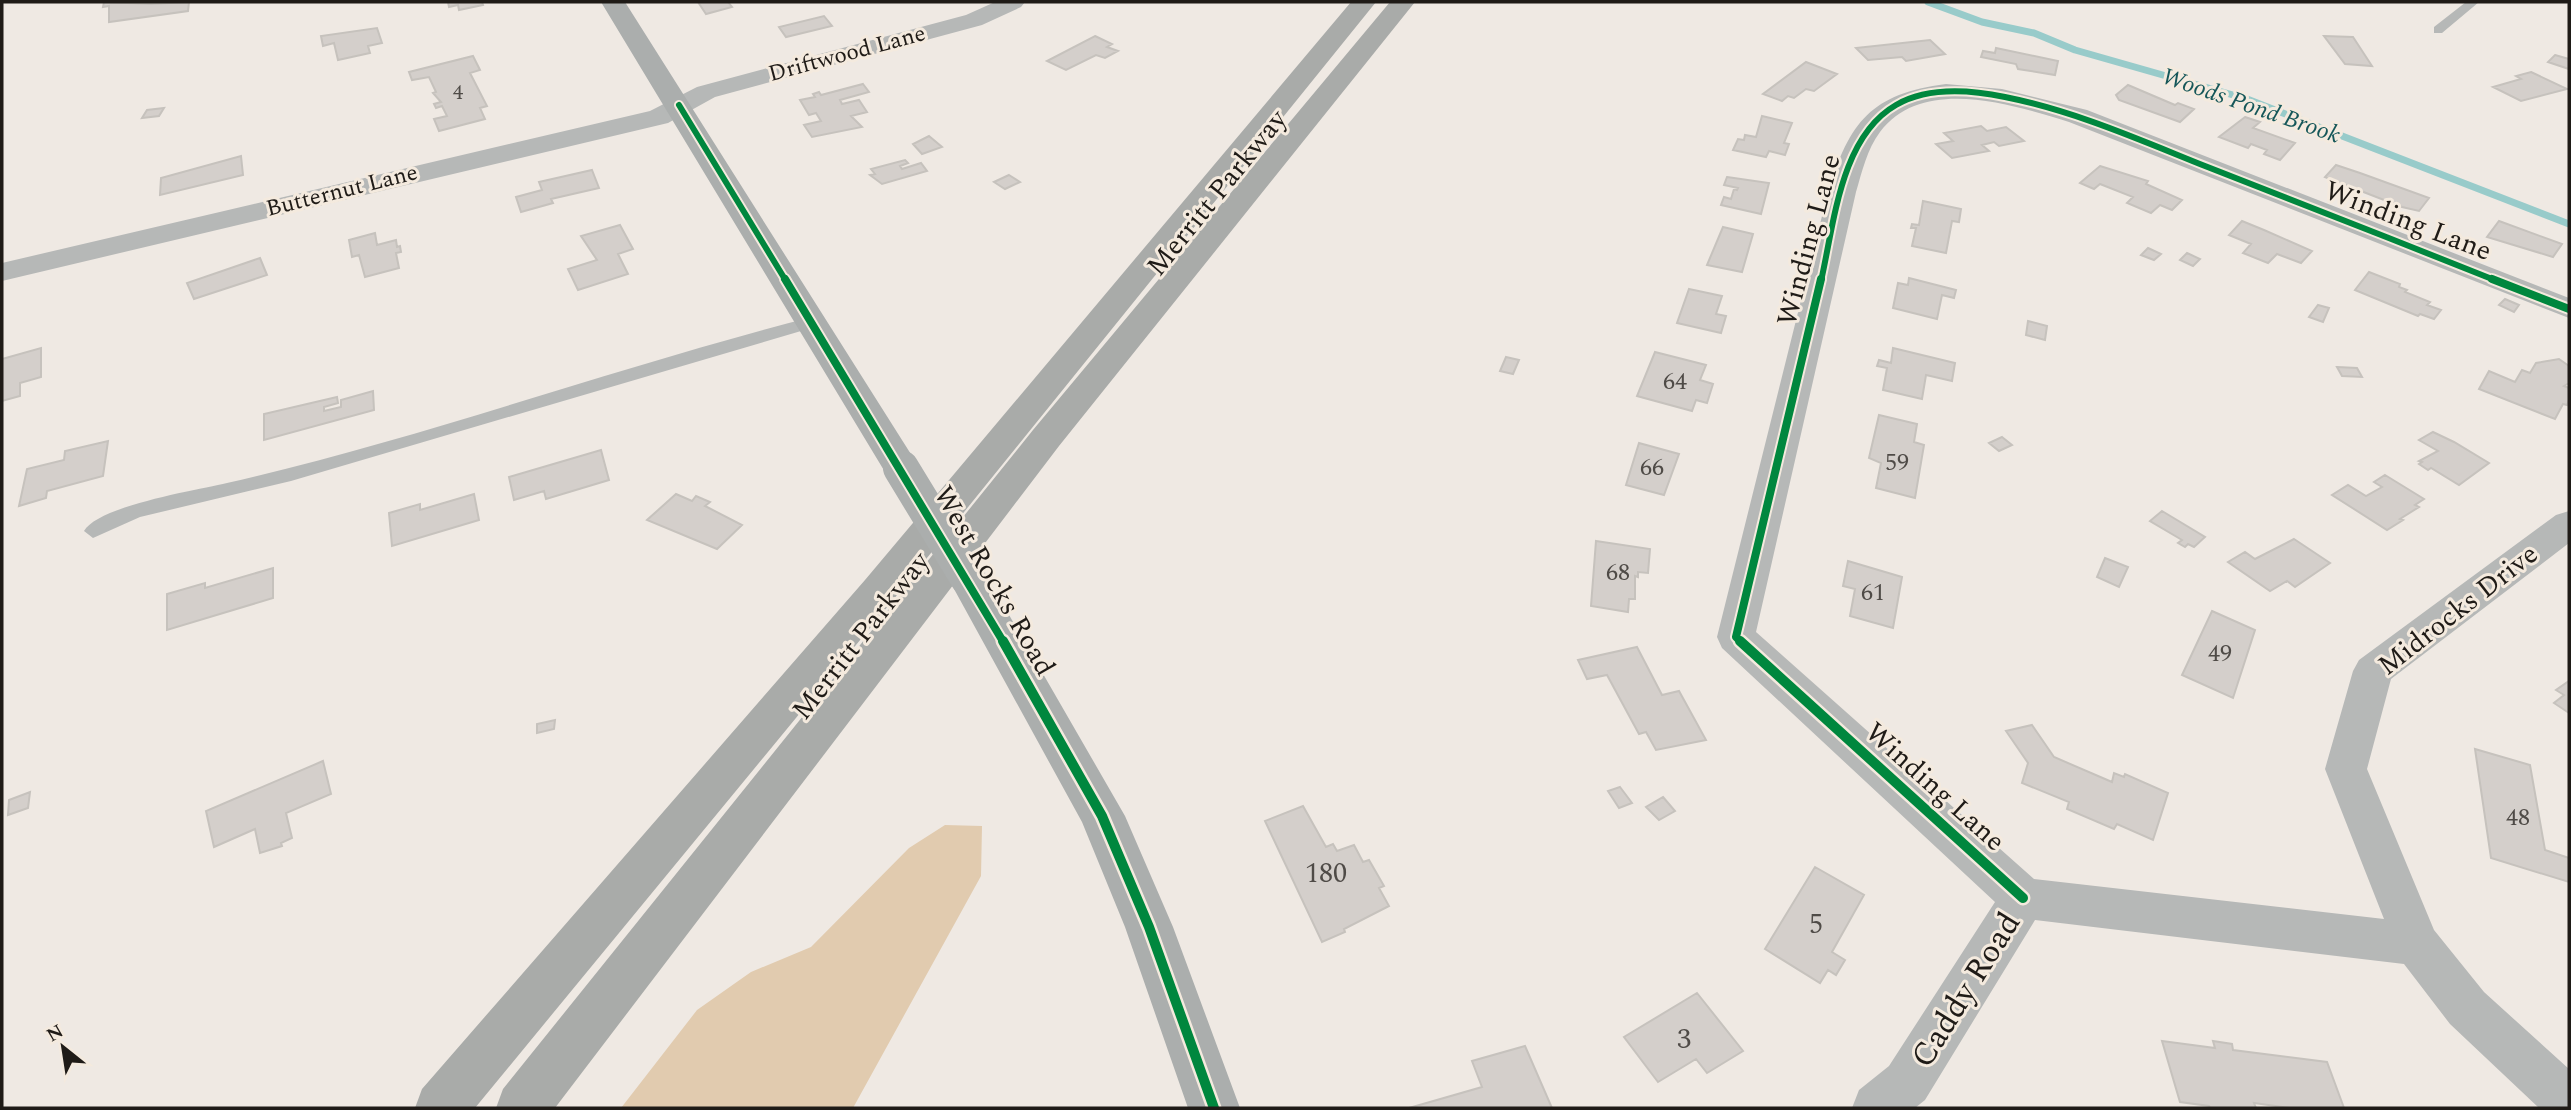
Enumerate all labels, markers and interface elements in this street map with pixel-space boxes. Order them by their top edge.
street label: Driftwood Lane [764,16,930,92]
water label: Woods Pond Brook [2157,59,2345,153]
house number: 4 [453,77,464,109]
street label: Merritt Parkway [1136,99,1299,286]
street label: Winding Lane [1765,149,1853,331]
street label: Butternut Lane [263,155,421,227]
street label: Winding Lane [2318,169,2498,273]
house number: 64 [1663,364,1687,400]
house number: 59 [1885,445,1909,481]
house number: 66 [1640,450,1664,486]
street label: West Rocks Road [922,478,1066,684]
street label: Midrocks Drive [2368,533,2548,687]
street label: Merritt Parkway [781,541,942,730]
house number: 68 [1606,555,1630,591]
house number: 61 [1861,575,1885,611]
house number: 49 [2208,636,2232,672]
street label: Winding Lane [1855,712,2015,862]
house number: 48 [2506,800,2530,836]
house number: 180 [1305,852,1347,895]
street label: Caddy Road [1898,902,2034,1078]
house number: 5 [1809,903,1823,946]
north arrow [28,1012,98,1082]
text: N [41,1017,69,1050]
house number: 3 [1677,1018,1691,1061]

